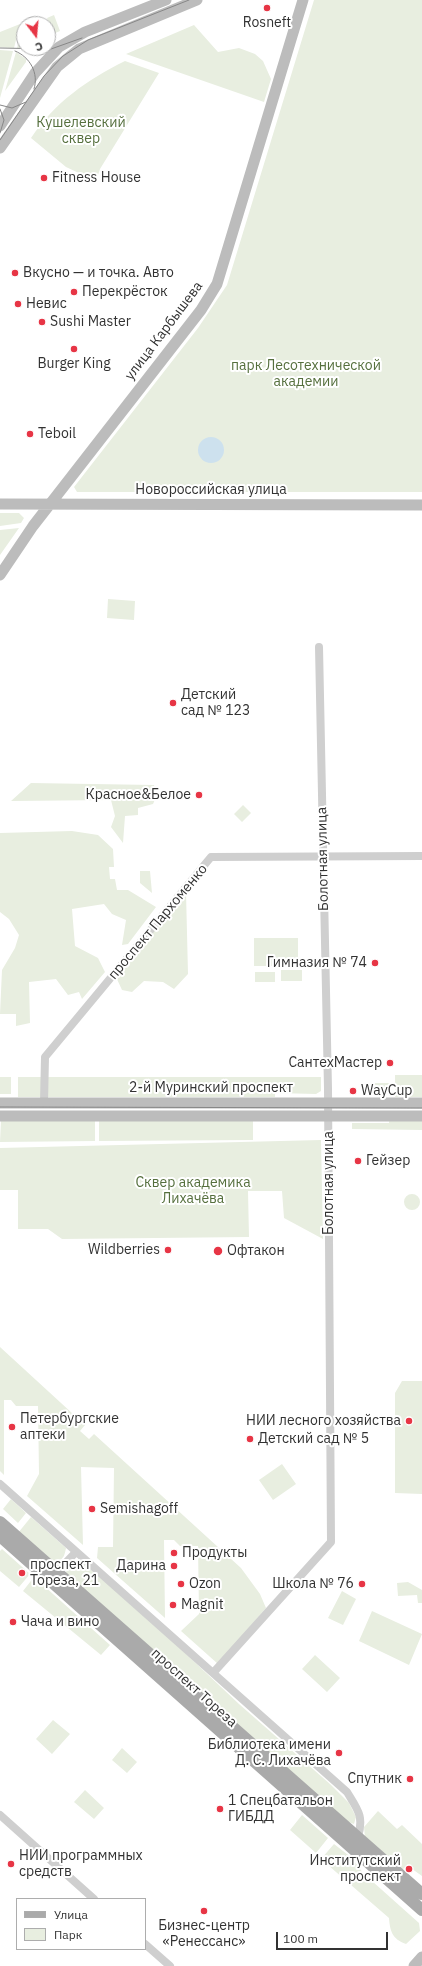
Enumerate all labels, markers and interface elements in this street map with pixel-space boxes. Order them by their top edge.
marker: Rosneft [262,3,272,13]
place label: Rosneft [243,15,291,31]
north arrow [16,16,56,56]
text: С [34,39,44,54]
park label: Кушелевский сквер [36,115,126,148]
place label: Fitness House [52,170,141,186]
marker: Fitness House [39,173,49,183]
place label: Вкусно — и точка. Авто [23,265,174,281]
marker: Вкусно — и точка. Авто [10,268,20,278]
street label: улица Карбышева [121,278,207,384]
place label: Перекрёсток [82,284,168,300]
marker: Перекрёсток [69,287,79,297]
place label: Невис [26,296,67,312]
marker: Невис [13,299,23,309]
place label: Sushi Master [50,314,131,330]
marker: Sushi Master [37,317,47,327]
marker: Burger King [69,344,79,354]
place label: Burger King [37,356,111,372]
park label: парк Лесотехнической академии [231,358,381,390]
place label: Teboil [38,426,76,442]
marker: Teboil [25,429,35,439]
street label: Новороссийская улица [135,482,287,498]
place label: Детский сад № 123 [181,687,250,720]
marker: Детский сад № 123 [168,698,178,708]
place label: Красное&Белое [86,787,191,803]
marker: Красное&Белое [194,790,204,800]
street label: Болотная улица [314,807,332,911]
street label: проспект Пархоменко [105,861,211,983]
place label: Гимназия № 74 [267,955,367,971]
marker: Гимназия № 74 [370,958,380,968]
place label: СантехМастер [288,1055,382,1071]
marker: СантехМастер [385,1058,395,1068]
street label: 2-й Муринский проспект [129,1080,293,1096]
place label: WayCup [361,1083,412,1099]
marker: WayCup [348,1086,358,1096]
street label: Болотная улица [321,1131,337,1235]
place label: Гейзер [366,1153,410,1169]
marker: Гейзер [353,1156,363,1166]
park label: Сквер академика Лихачёва [135,1175,251,1208]
place label: Wildberries [88,1242,160,1258]
place label: Офтакон [227,1243,285,1259]
marker: Wildberries [163,1245,173,1255]
marker: Офтакон [212,1245,224,1257]
place label: Петербургские аптеки [20,1411,119,1444]
place label: НИИ лесного хозяйства [246,1413,401,1429]
marker: НИИ лесного хозяйства [404,1416,414,1426]
marker: Петербургские аптеки [7,1422,17,1432]
place label: Детский сад № 5 [258,1431,369,1447]
marker: Детский сад № 5 [245,1434,255,1444]
place label: Semishagoff [100,1501,178,1517]
marker: Semishagoff [87,1504,97,1514]
place label: Продукты [182,1545,247,1561]
marker: Продукты [169,1548,179,1558]
place label: проспект Тореза, 21 [30,1557,99,1590]
place label: Дарина [116,1558,166,1574]
marker: Дарина [169,1561,179,1571]
marker: проспект Тореза, 21 [17,1568,27,1578]
place label: Ozon [189,1576,221,1592]
place label: Школа № 76 [272,1576,354,1592]
marker: Ozon [176,1579,186,1589]
marker: Школа № 76 [357,1579,367,1589]
place label: Magnit [181,1597,224,1613]
marker: Magnit [168,1600,178,1610]
place label: Чача и вино [21,1614,99,1630]
marker: Чача и вино [8,1617,18,1627]
street label: проспект Тореза [148,1645,240,1731]
place label: Библиотека имени Д. С. Лихачёва [208,1737,331,1770]
marker: Библиотека имени Д. С. Лихачёва [334,1748,344,1758]
place label: Спутник [347,1771,402,1787]
marker: Спутник [405,1774,415,1784]
place label: 1 Спецбатальон ГИБДД [228,1793,333,1826]
marker: 1 Спецбатальон ГИБДД [215,1804,225,1814]
place label: НИИ программных средств [19,1848,143,1880]
place label: Институтский проспект [309,1853,401,1886]
marker: НИИ программных средств [6,1859,16,1869]
marker: Институтский проспект [404,1864,414,1874]
legend [16,1898,146,1950]
marker: Бизнес-центр «Ренессанс» [199,1906,209,1916]
text: Улица [54,1907,88,1922]
place label: Бизнес-центр «Ренессанс» [158,1918,250,1950]
scale bar [278,1924,390,1950]
text: Парк [54,1927,82,1942]
text: 100 m [283,1931,318,1946]

